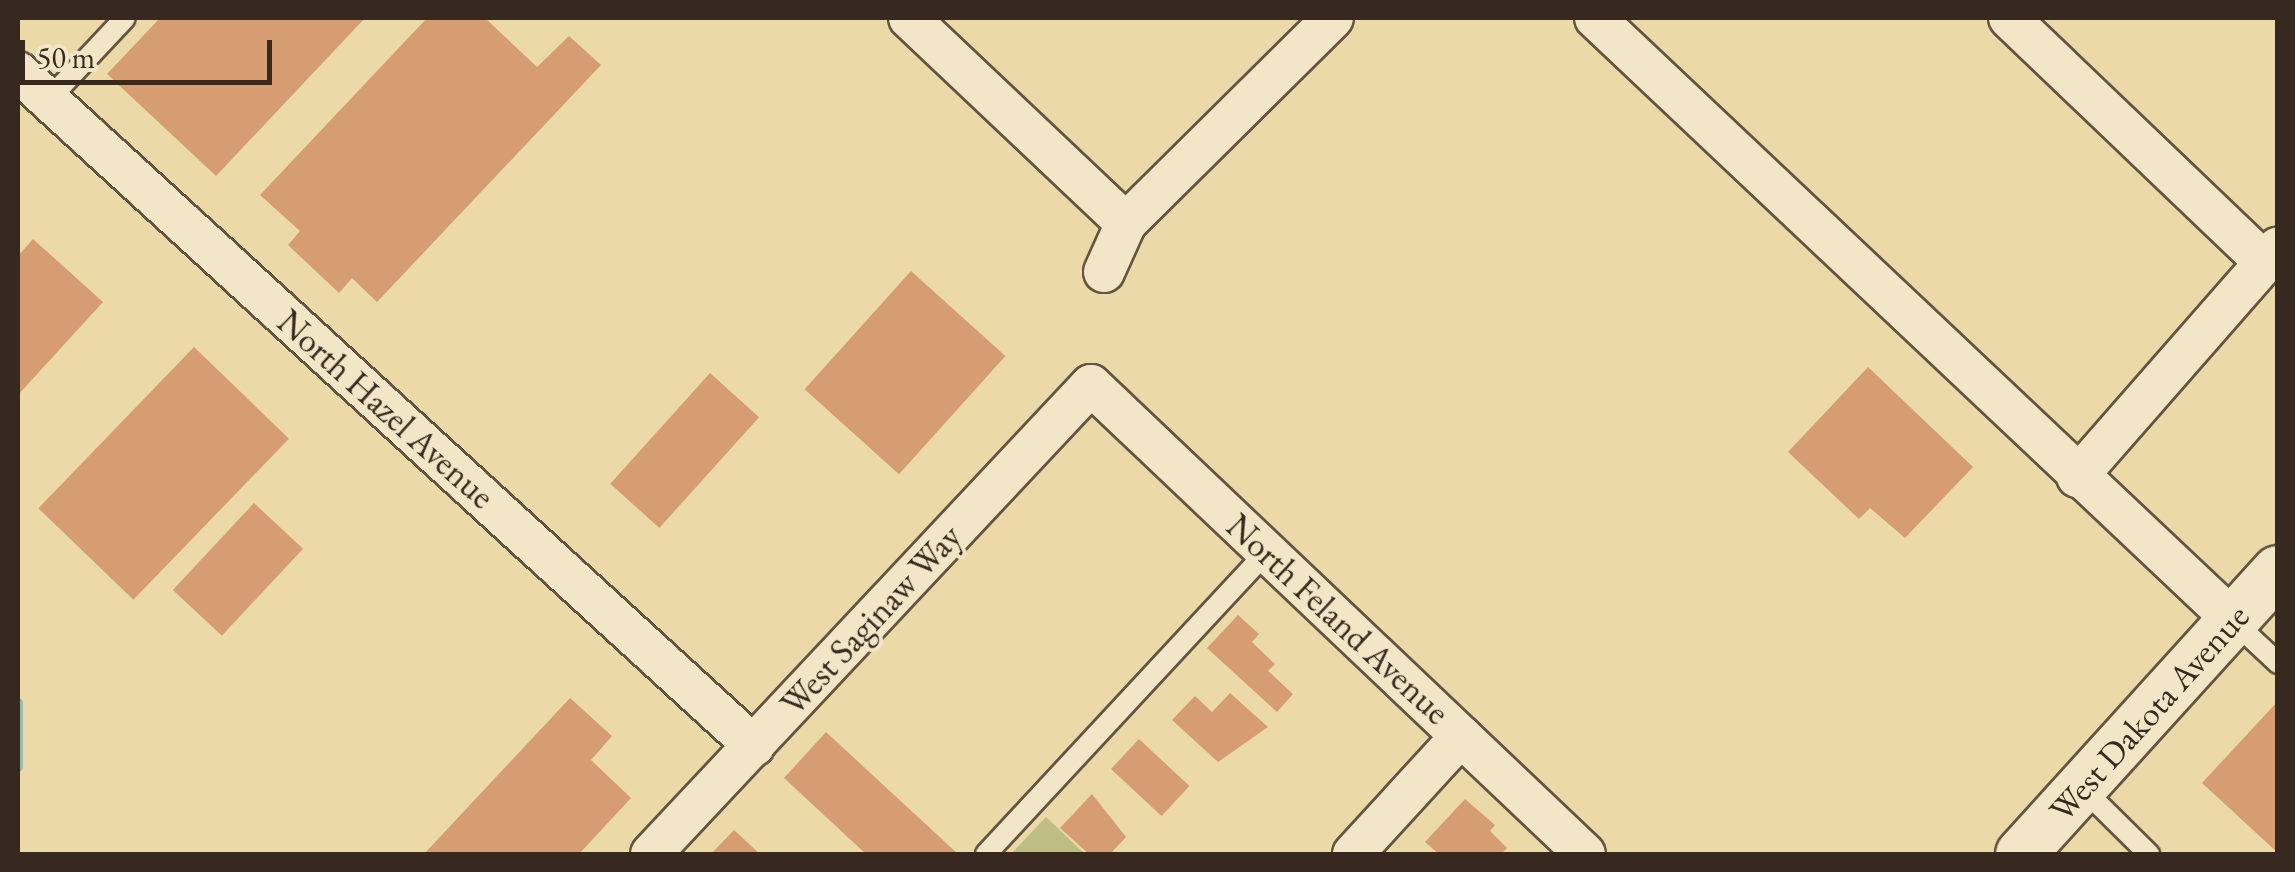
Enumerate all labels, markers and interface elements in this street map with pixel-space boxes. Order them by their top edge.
scale bar [25,20,278,82]
text: 50 m [37,38,95,77]
street label: North Hazel Avenue [269,301,503,517]
street label: North Feland Avenue [1218,505,1458,733]
street label: West Saginaw Way [772,516,970,724]
street label: West Dakota Avenue [2040,596,2258,830]

